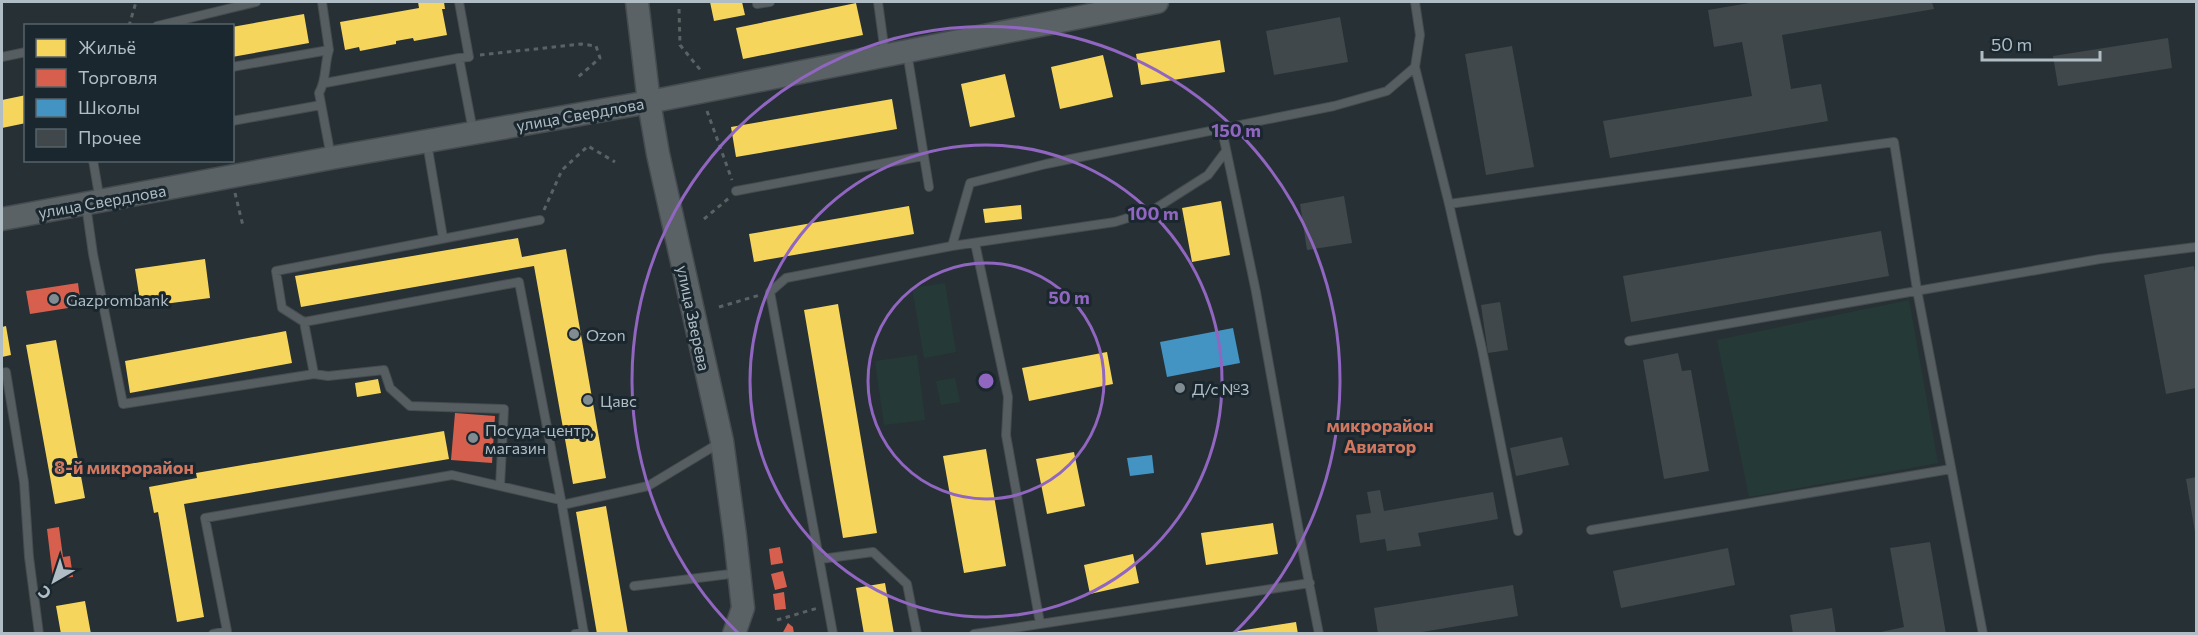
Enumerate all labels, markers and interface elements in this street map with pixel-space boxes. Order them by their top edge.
legend [24,24,234,162]
scale bar [1982,24,2100,62]
text: 50 m [1991,33,2032,55]
text: Жильё [78,36,136,58]
text: Торговля [78,66,157,88]
street label: улица Свердлова [515,93,645,135]
text: Школы [78,96,140,118]
text: 150 m [1211,119,1261,141]
text: Прочее [78,126,141,148]
street label: улица Свердлова [37,180,167,222]
text: 100 m [1127,202,1179,224]
street label: улица Зверева [674,263,714,373]
text: 50 m [1048,286,1090,308]
place label: Gazprombank [66,290,169,309]
marker: Gazprombank [47,292,61,306]
place label: Ozon [586,325,626,344]
marker: Ozon [567,327,581,341]
centre of rings [976,371,996,391]
place label: Д/с №3 [1192,379,1249,398]
marker: Д/с №3 [1173,381,1187,395]
place label: Цавс [600,391,637,410]
marker: Цавс [581,393,595,407]
district label: микрорайон Авиатор [1326,414,1434,457]
place label: Посуда-центр, магазин [485,420,594,457]
marker: Посуда-центр, магазин [466,431,480,445]
district label: 8-й микрорайон [54,456,194,478]
north arrow [24,551,84,611]
text: С [34,582,54,604]

